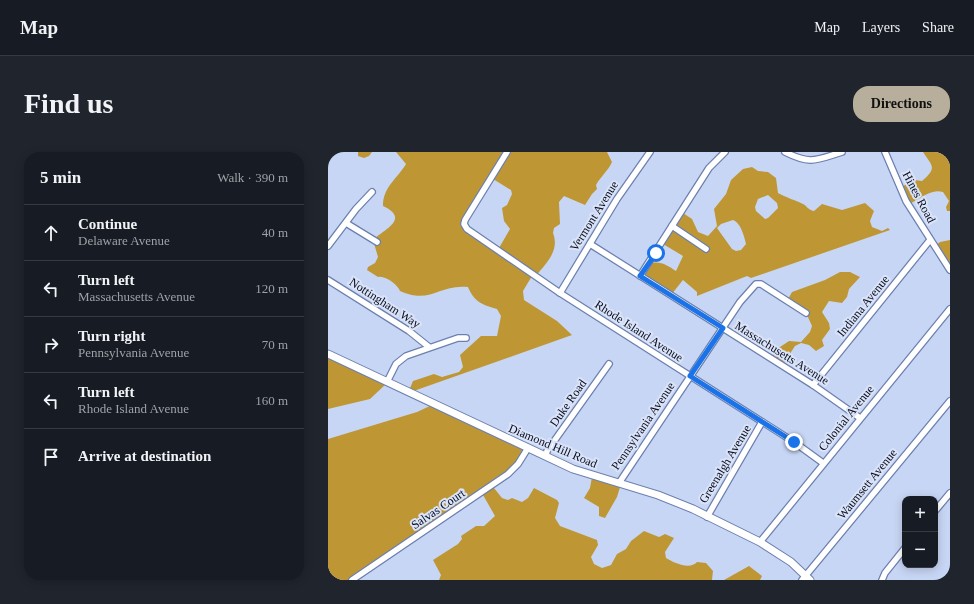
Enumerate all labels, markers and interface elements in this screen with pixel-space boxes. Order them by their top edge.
text: Map [20,17,58,38]
text: Map [814,20,840,35]
text: Layers [862,20,900,35]
text: Share [922,20,954,35]
button: Directions [853,86,950,122]
text: Find us [24,88,114,119]
text: 5 min [40,168,81,187]
street label: Hines Road [900,169,938,225]
text: Walk · 390 m [217,170,288,185]
street label: Vermont Avenue [567,178,621,254]
text: Continue [78,216,137,232]
icon: ahead [40,222,62,244]
text: 40 m [262,225,288,240]
text: Delaware Avenue [78,233,170,248]
route start [647,244,665,262]
text: Turn left [78,272,135,288]
street label: Indiana Avenue [834,273,892,339]
street label: Nottingham Way [347,275,423,331]
icon: left [40,278,62,300]
text: 120 m [255,281,288,296]
text: Massachusetts Avenue [78,289,195,304]
street label: Rhode Island Avenue [592,297,686,365]
street label: Massachusetts Avenue [732,318,832,388]
text: Turn right [78,328,145,344]
icon: right [40,334,62,356]
text: 70 m [262,337,288,352]
text: Pennsylvania Avenue [78,345,189,360]
street label: Duke Road [547,377,589,429]
street label: Pennsylvania Avenue [608,379,678,473]
street label: Colonial Avenue [815,382,877,454]
text: Turn left [78,384,135,400]
icon: left [40,390,62,412]
text: 160 m [255,393,288,408]
text: Rhode Island Avenue [78,401,189,416]
street label: Diamond Hill Road [507,421,599,471]
street label: Greenalgh Avenue [696,422,754,506]
route end [785,433,803,451]
icon: arrive [40,446,62,468]
street label: Waumsett Avenue [834,446,900,522]
text: Arrive at destination [78,448,211,464]
street label: Salvas Court [409,486,468,532]
map controls [902,496,938,568]
button: + [902,496,938,532]
button: − [902,532,938,568]

